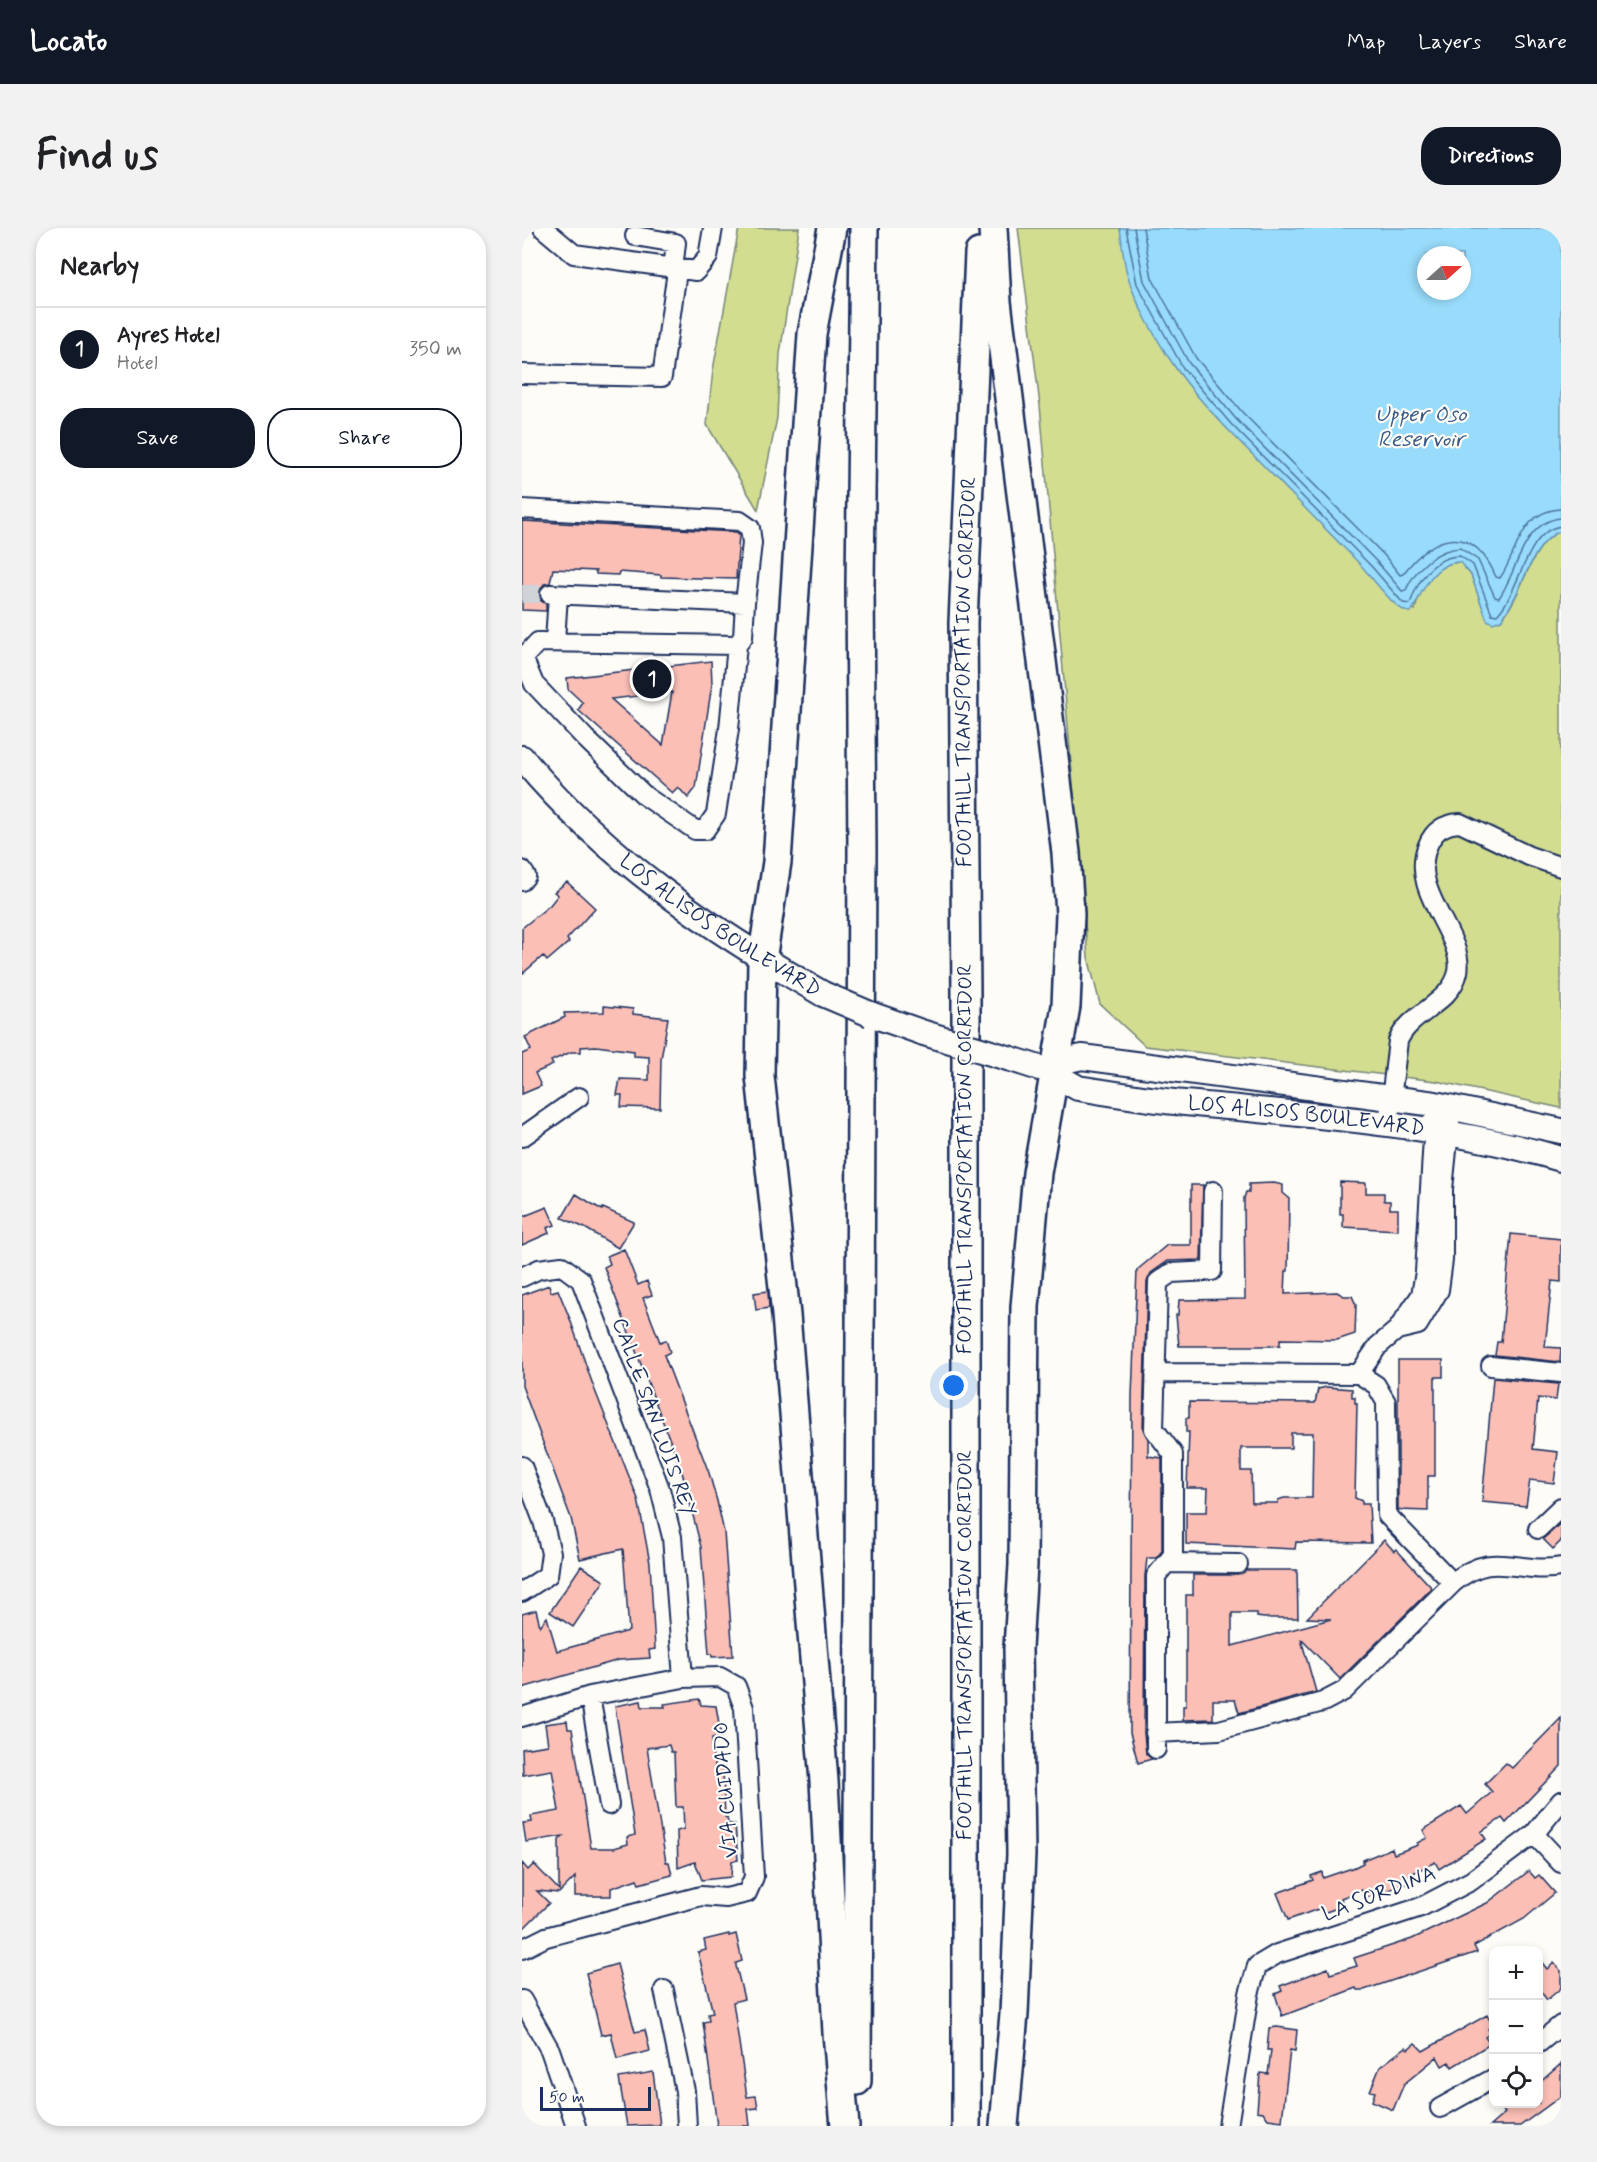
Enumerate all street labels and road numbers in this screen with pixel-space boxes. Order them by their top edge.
street label: FOOTHILL TRANSPORTATION CORRIDOR [949,476,983,867]
street label: LOS ALISOS BOULEVARD [613,847,826,1004]
street label: FOOTHILL TRANSPORTATION CORRIDOR [951,964,979,1354]
street label: LOS ALISOS BOULEVARD [1187,1089,1427,1143]
street label: CALLE SAN LUIS REY [605,1314,703,1520]
street label: FOOTHILL TRANSPORTATION CORRIDOR [951,1450,979,1840]
street label: VIA CUIDADO [707,1721,745,1859]
street label: LA SORDINA [1318,1859,1440,1929]

